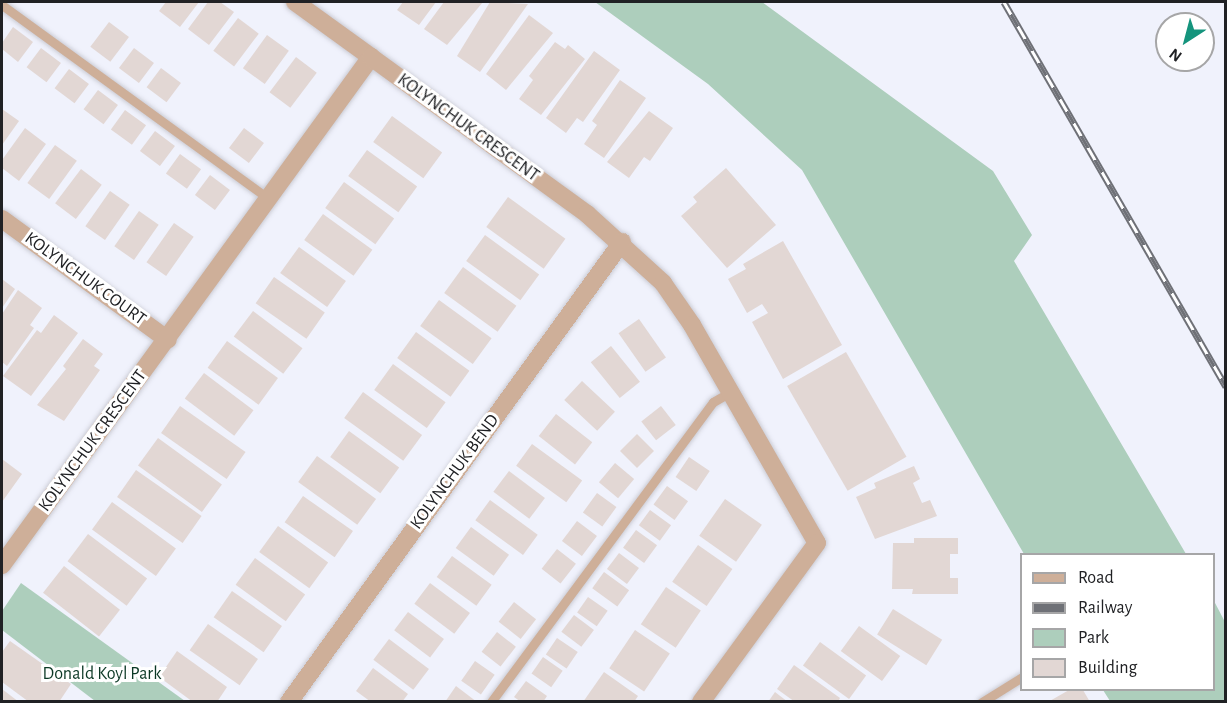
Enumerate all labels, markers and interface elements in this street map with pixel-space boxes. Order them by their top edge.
north arrow [1155,12,1215,72]
text: N [1166,45,1185,65]
street label: KOLYNCHUK CRESCENT [393,69,543,187]
street label: KOLYNCHUK COURT [20,228,150,330]
street label: KOLYNCHUK CRESCENT [34,366,152,516]
street label: KOLYNCHUK BEND [406,410,504,534]
legend [1020,553,1215,691]
text: Road [1078,569,1114,587]
text: Railway [1078,599,1132,617]
text: Park [1078,629,1109,647]
text: Building [1078,659,1137,677]
park label: Donald Koyl Park [43,663,161,685]

